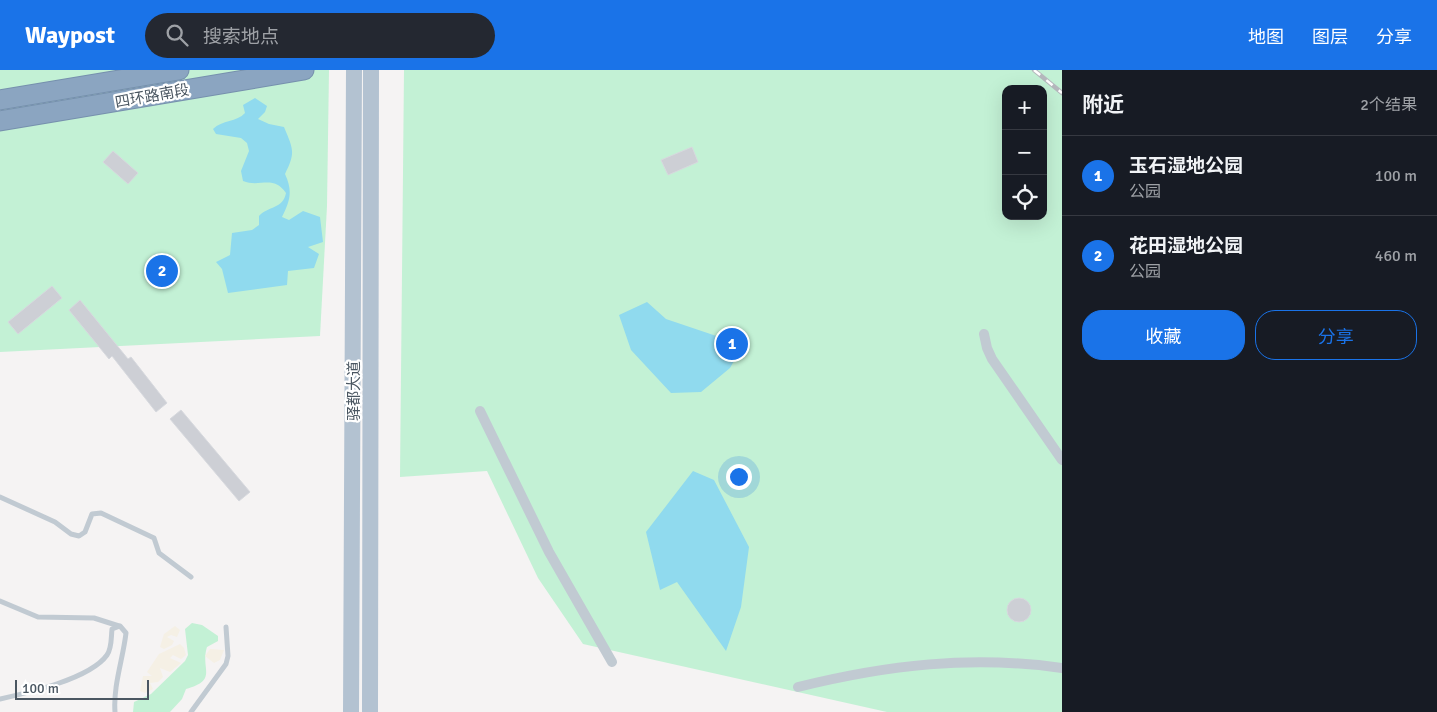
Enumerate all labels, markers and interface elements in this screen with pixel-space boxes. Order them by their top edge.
search box [145,13,495,58]
text: Waypost [25,20,115,50]
icon: search [163,21,191,49]
text: 搜索地点 [203,25,279,49]
text: 地图 [1248,26,1284,48]
text: 图层 [1312,26,1348,48]
text: 分享 [1376,26,1412,48]
street label: 四环路南段 [113,81,191,111]
map controls [1002,85,1047,220]
button: + [1002,85,1047,130]
text: 附近 [1082,92,1124,118]
text: 2个结果 [1360,95,1417,115]
button: − [1002,130,1047,175]
text: 玉石湿地公园 [1129,154,1243,178]
text: 1 [1094,166,1102,186]
text: 100 m [1375,166,1417,186]
button: locate [1002,175,1047,220]
text: 公园 [1129,182,1161,202]
text: 花田湿地公园 [1129,234,1243,258]
text: 2 [1094,246,1102,266]
text: 460 m [1375,246,1417,266]
pin: 2 [146,252,178,290]
text: 公园 [1129,262,1161,282]
button: 收藏 [1082,310,1245,360]
button: 分享 [1255,310,1417,360]
pin: 1 [716,325,748,363]
street label: 驿都大道 [345,361,363,421]
your location [726,464,752,490]
scale bar [15,677,149,700]
text: 100 m [22,680,59,697]

